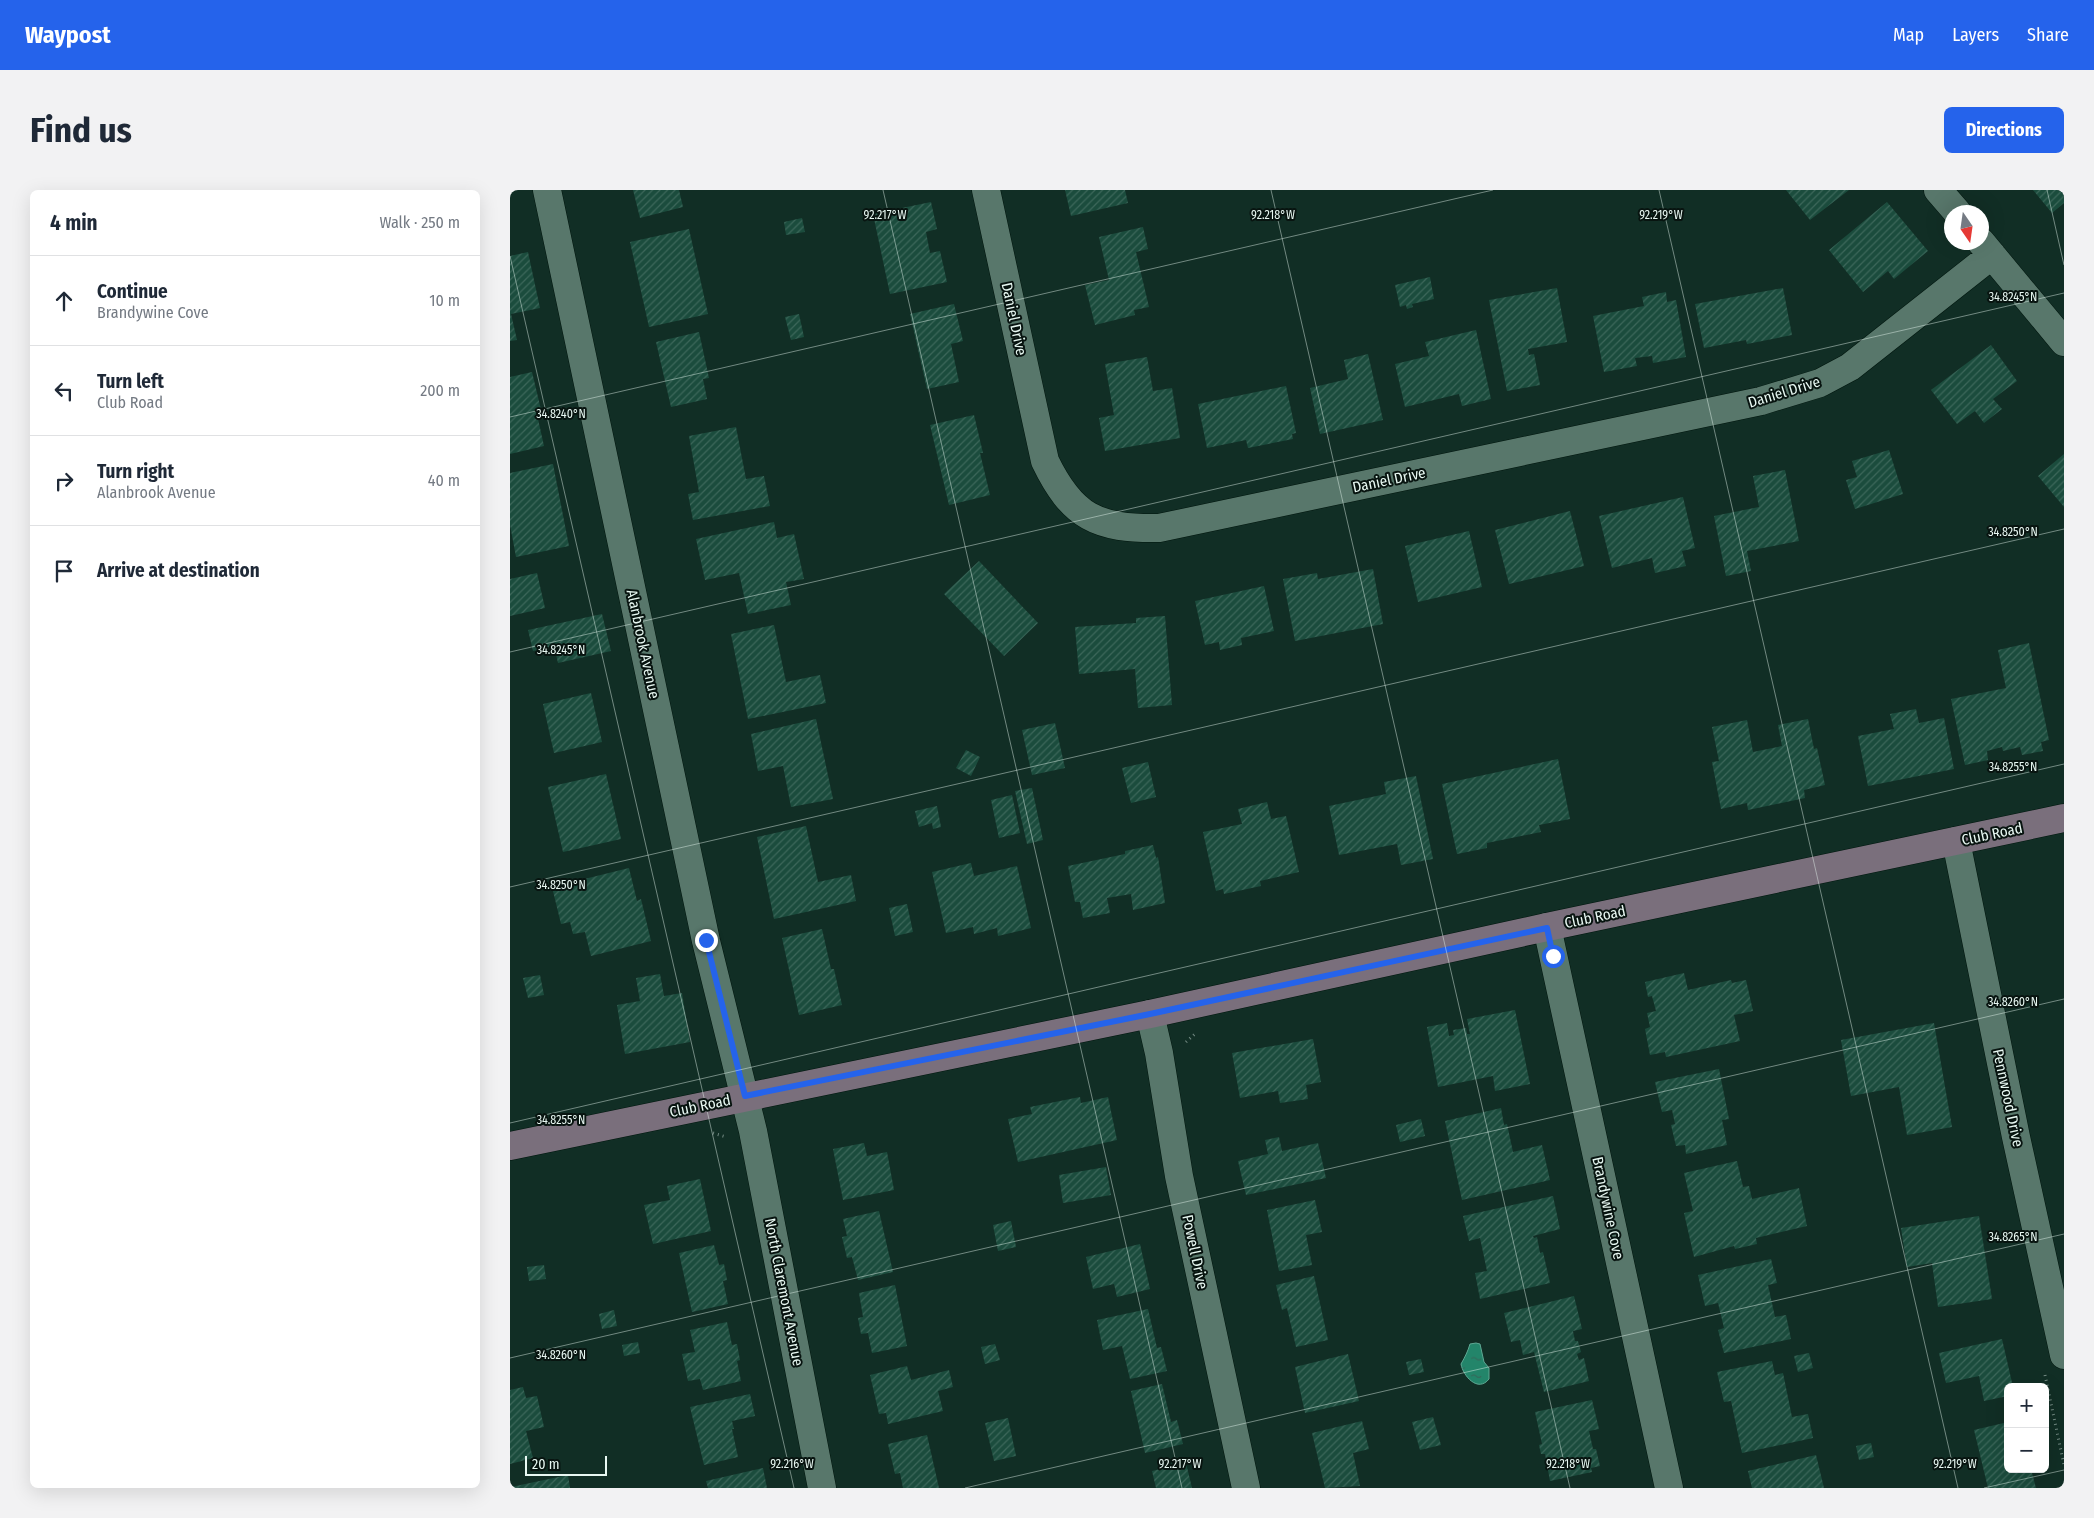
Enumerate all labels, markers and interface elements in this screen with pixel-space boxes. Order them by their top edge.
text: Waypost [25,21,111,49]
text: Map [1893,24,1924,46]
text: Layers [1952,24,1999,46]
text: Share [2027,24,2069,46]
button: Directions [1944,107,2064,153]
text: Find us [30,109,132,151]
north arrow [1944,205,1989,250]
text: 92.217°W [864,208,906,222]
text: 92.218°W [1251,208,1295,222]
text: 92.219°W [1639,208,1683,222]
text: 4 min [50,210,98,236]
text: Walk · 250 m [379,213,460,232]
text: Continue [97,280,168,303]
street label: Daniel Drive [997,281,1031,357]
icon: ahead [50,287,78,315]
text: 34.8245°N [1989,290,2037,304]
text: 10 m [429,291,460,310]
text: Brandywine Cove [97,303,209,322]
text: Turn left [97,370,164,393]
street label: Daniel Drive [1746,373,1822,411]
icon: left [50,377,78,405]
text: 200 m [420,381,460,400]
text: Club Road [97,393,163,412]
text: 34.8240°N [536,407,586,421]
text: Turn right [97,460,174,483]
street label: Daniel Drive [1351,463,1427,497]
icon: right [50,467,78,495]
text: 40 m [428,471,460,490]
text: Alanbrook Avenue [97,483,216,502]
text: 34.8250°N [1988,525,2038,539]
icon: arrive [50,557,78,585]
text: Arrive at destination [97,559,260,582]
street label: Alanbrook Avenue [623,588,663,700]
text: 34.8245°N [537,643,585,657]
text: 34.8255°N [1989,760,2037,774]
street label: Club Road [1960,819,2024,849]
text: 34.8250°N [536,878,586,892]
street label: Club Road [1563,902,1627,932]
route end [695,929,718,952]
route start [1542,945,1565,968]
text: 34.8260°N [1988,995,2038,1009]
street label: Pennwood Drive [1989,1047,2027,1149]
street label: Club Road [668,1091,732,1121]
text: 34.8255°N [537,1113,585,1127]
street label: Brandywine Cove [1588,1155,1628,1261]
street label: Powell Drive [1178,1213,1212,1291]
street label: North Claremont Avenue [761,1216,807,1368]
text: 34.8265°N [1988,1230,2038,1244]
text: 34.8260°N [536,1348,586,1362]
map controls [2004,1383,2049,1473]
button: + [2004,1383,2049,1428]
button: − [2004,1428,2049,1473]
scale bar [525,1453,608,1476]
text: 20 m [532,1456,560,1473]
text: 92.216°W [770,1457,814,1471]
text: 92.217°W [1159,1457,1201,1471]
text: 92.218°W [1546,1457,1590,1471]
text: 92.219°W [1933,1457,1977,1471]

